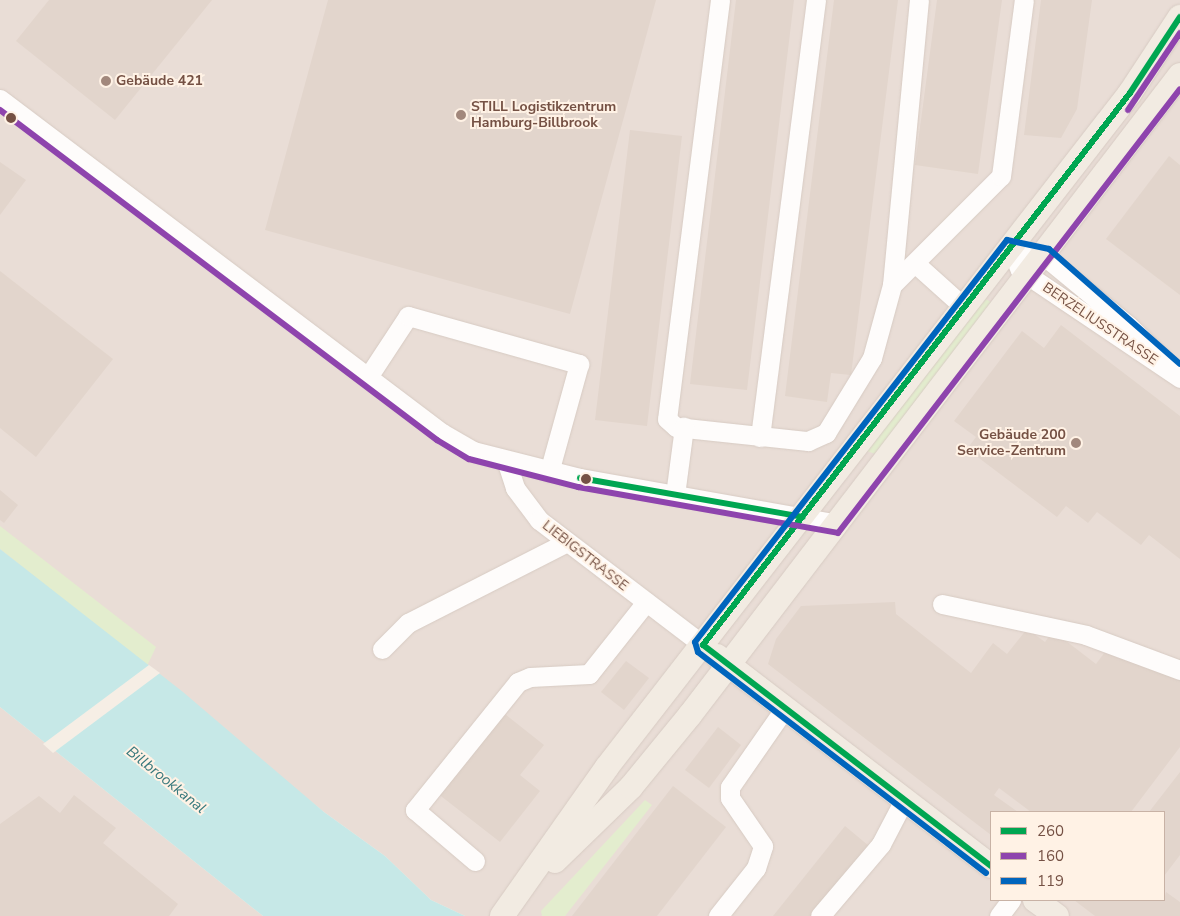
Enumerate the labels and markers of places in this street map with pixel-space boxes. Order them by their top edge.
place label: Gebäude 421 [116,73,203,89]
marker: Gebäude 421 [100,75,112,87]
place label: STILL Logistikzentrum Hamburg-Billbrook [471,99,616,132]
marker: STILL Logistikzentrum Hamburg-Billbrook [455,109,467,121]
unlabelled marker [6,113,16,123]
place label: Gebäude 200 Service-Zentrum [957,427,1066,460]
marker: Gebäude 200 Service-Zentrum [1070,437,1082,449]
unlabelled marker [581,474,591,484]

